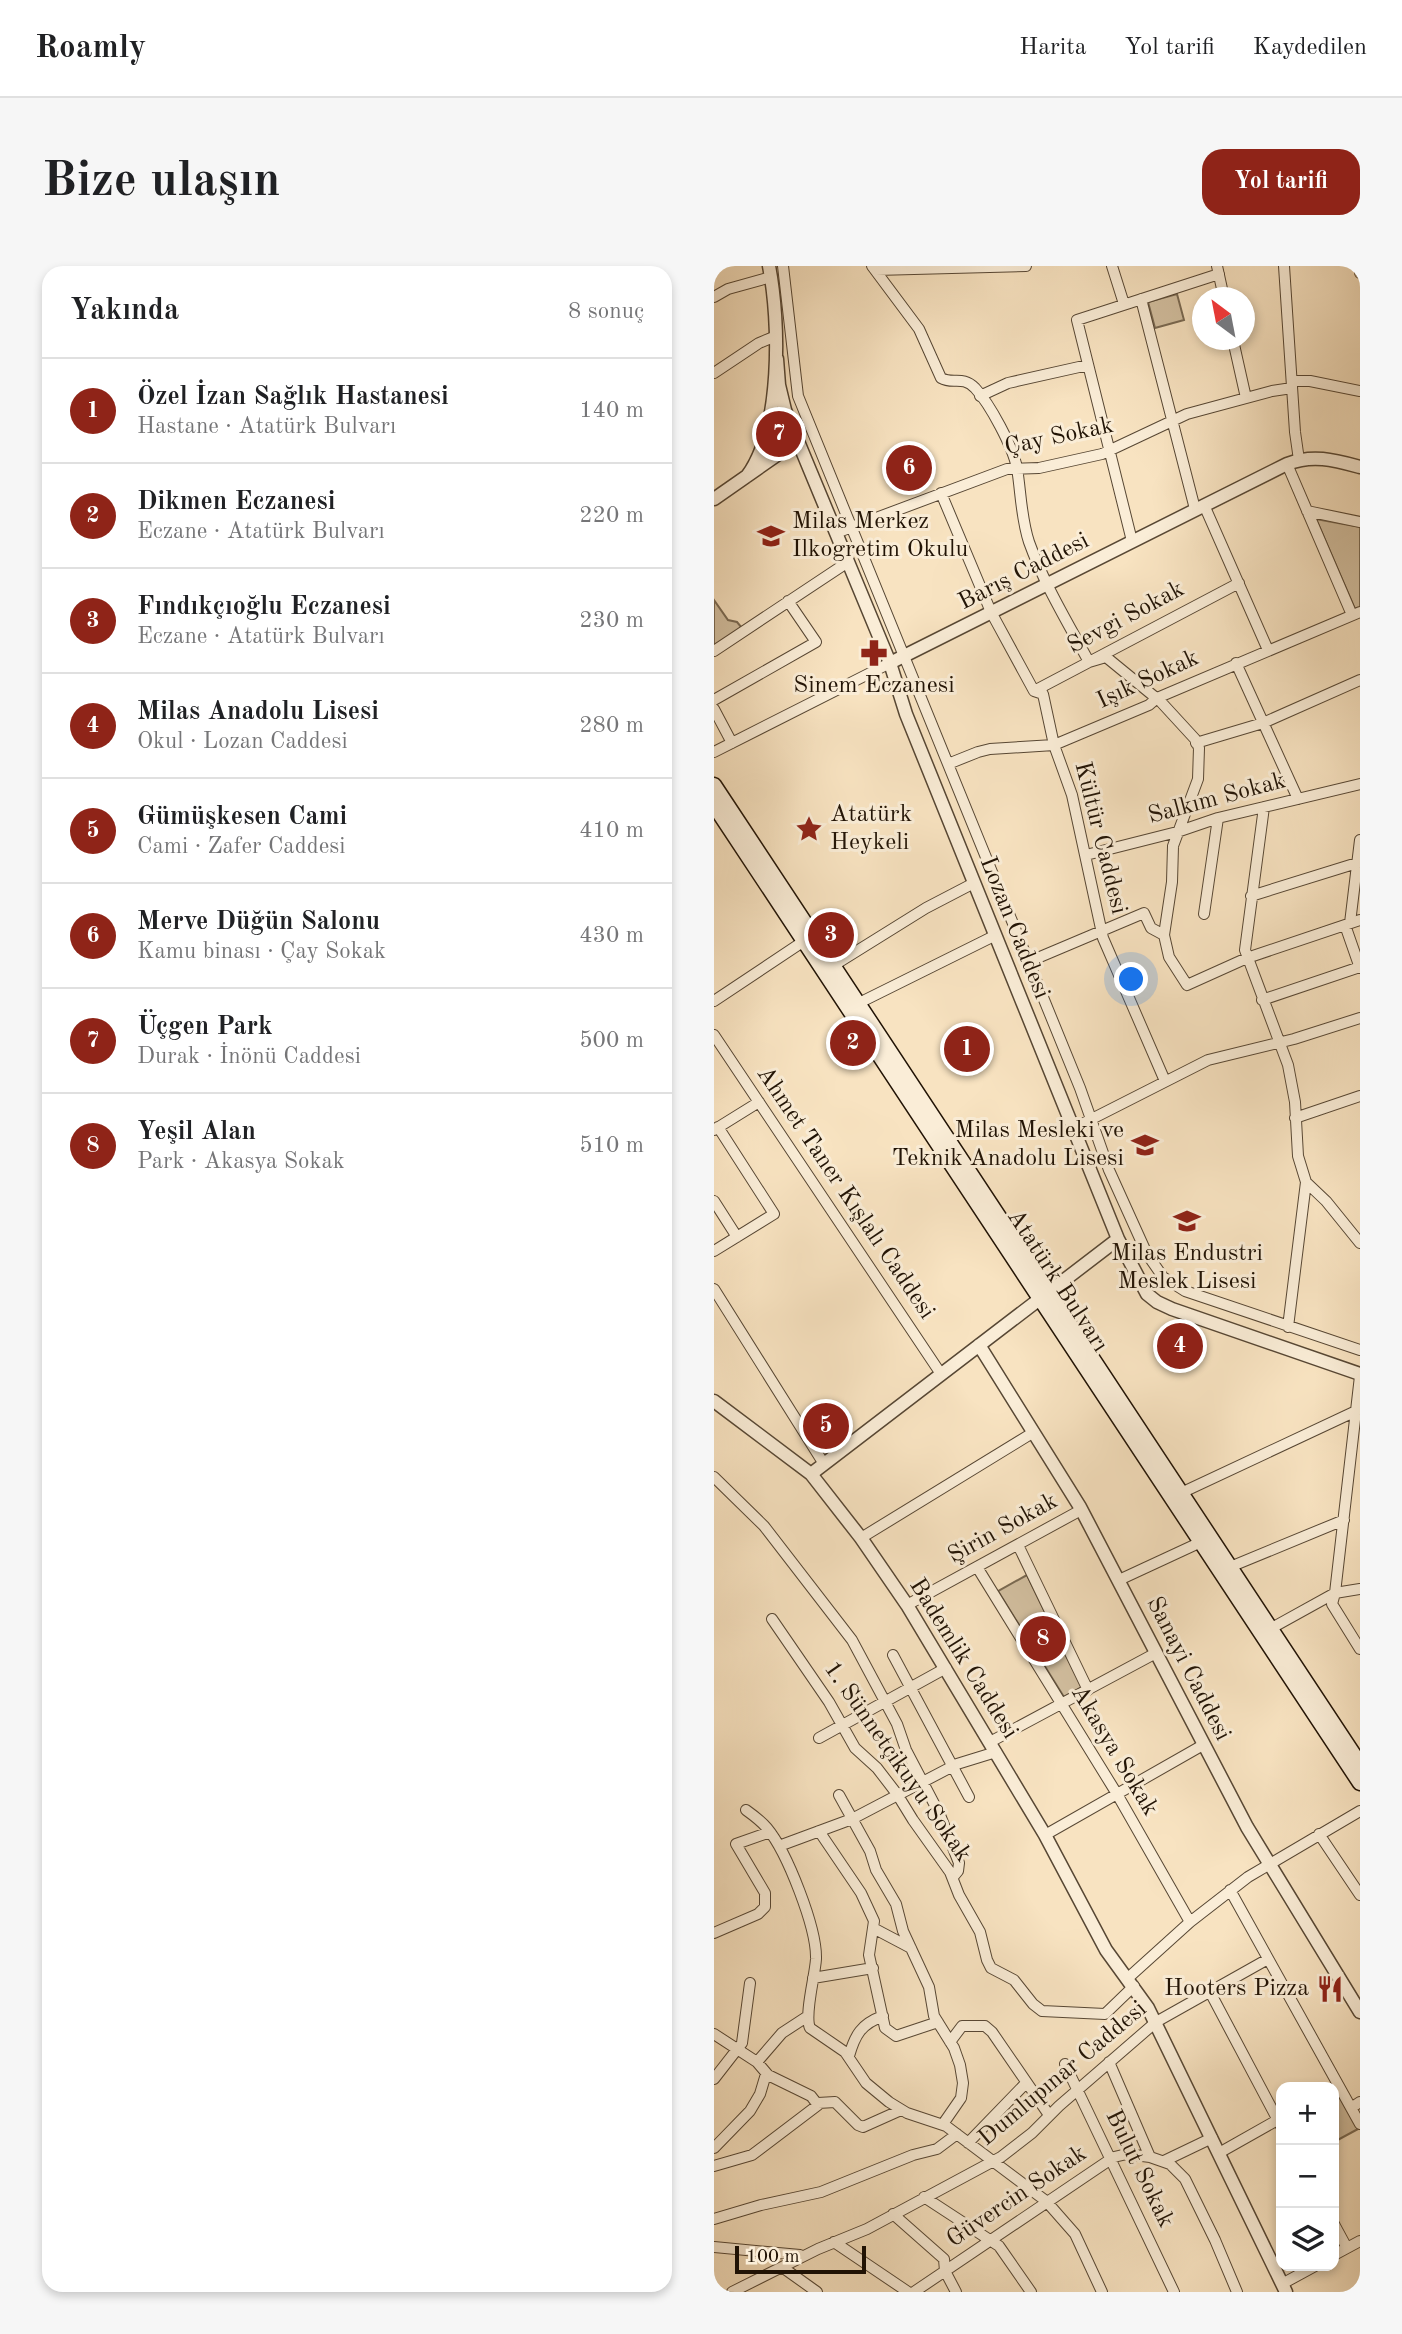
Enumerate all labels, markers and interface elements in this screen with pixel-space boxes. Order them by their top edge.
text: Roamly [35,32,146,65]
text: Harita [1019,36,1087,60]
text: Yol tarifi [1125,36,1215,60]
text: Kaydedilen [1253,36,1367,60]
button: Yol tarifi [1202,149,1360,215]
text: Bize ulaşın [42,158,280,207]
north arrow [1192,287,1255,350]
text: Yakında [70,296,179,326]
text: 8 sonuç [568,300,644,323]
text: Özel İzan Sağlık Hastanesi [137,384,449,410]
text: 1 [86,399,100,422]
text: 140 m [579,399,644,422]
pin: 7 [756,408,802,460]
street label: Çay Sokak [1002,414,1116,460]
text: Hastane · Atatürk Bulvarı [137,415,396,438]
pin: 6 [886,442,932,494]
text: Dikmen Eczanesi [137,489,335,515]
text: 2 [86,504,100,527]
text: 220 m [579,504,644,527]
place label: Milas Merkez Ilkogretim Okulu [792,510,968,562]
text: Eczane · Atatürk Bulvarı [137,520,385,543]
school or university icon: Milas Merkez Ilkogretim Okulu [756,521,786,551]
street label: Barış Caddesi [955,529,1093,615]
street label: Sevgi Sokak [1064,577,1188,659]
text: Fındıkçıoğlu Eczanesi [137,594,391,620]
text: 3 [86,609,100,632]
text: 230 m [579,609,644,632]
text: Eczane · Atatürk Bulvarı [137,625,385,648]
pharmacy icon: Sinem Eczanesi [859,638,889,668]
street label: Işık Sokak [1093,646,1203,714]
place label: Sinem Eczanesi [793,674,955,698]
text: Milas Anadolu Lisesi [137,699,379,725]
text: 4 [86,714,100,737]
text: 280 m [579,714,644,737]
text: Okul · Lozan Caddesi [137,730,348,753]
street label: Kültür Caddesi [1069,759,1131,917]
street label: Salkım Sokak [1146,769,1288,829]
place label: Atatürk Heykeli [830,803,912,855]
text: Gümüşkesen Cami [137,804,347,830]
place icon: Atatürk Heykeli [794,814,824,844]
text: 5 [86,819,100,842]
text: 410 m [579,819,644,842]
text: Cami · Zafer Caddesi [137,835,346,858]
street label: Lozan Caddesi [975,853,1053,1003]
text: Merve Düğün Salonu [137,909,380,935]
pin: 3 [808,909,854,961]
text: 6 [86,924,100,947]
text: 430 m [579,924,644,947]
text: Kamu binası · Çay Sokak [137,940,386,963]
your location [1114,962,1148,996]
text: Üçgen Park [137,1014,273,1040]
pin: 2 [830,1017,876,1069]
pin: 1 [944,1023,990,1075]
text: 7 [86,1029,100,1052]
text: 500 m [579,1029,644,1052]
text: Durak · İnönü Caddesi [137,1045,361,1068]
street label: Ahmet Taner Kışlalı Caddesi [751,1062,939,1324]
text: Yeşil Alan [137,1119,256,1145]
place label: Milas Mesleki ve Teknik Anadolu Lisesi [892,1119,1124,1171]
school or university icon: Milas Mesleki ve Teknik Anadolu Lisesi [1130,1130,1160,1160]
text: 8 [86,1134,100,1157]
text: 510 m [579,1134,644,1157]
text: Park · Akasya Sokak [137,1150,345,1173]
street label: Atatürk Bulvarı [1002,1205,1112,1357]
school or university icon: Milas Endustri Meslek Lisesi [1172,1206,1202,1236]
place label: Milas Endustri Meslek Lisesi [1111,1242,1263,1294]
pin: 4 [1157,1320,1203,1372]
pin: 5 [803,1400,849,1452]
street label: Şirin Sokak [944,1489,1062,1569]
street label: Bademlik Caddesi [904,1575,1022,1743]
street label: Sanayi Caddesi [1141,1593,1235,1745]
pin: 8 [1020,1613,1066,1665]
street label: 1. Sünnetçikuyu Sokak [819,1657,975,1867]
street label: Akasya Sokak [1066,1682,1162,1820]
restaurant icon: Hooters Pizza [1315,1974,1345,2004]
place label: Hooters Pizza [1164,1977,1309,2001]
street label: Dumlupınar Caddesi [974,1997,1152,2151]
map controls [1276,2082,1339,2271]
button: + [1276,2082,1339,2145]
street label: Bulut Sokak [1100,2106,1178,2232]
street label: Güvercin Sokak [943,2142,1091,2252]
button: − [1276,2145,1339,2208]
button: layers [1276,2208,1339,2271]
scale bar [735,2243,866,2275]
text: 100 m [746,2248,799,2267]

